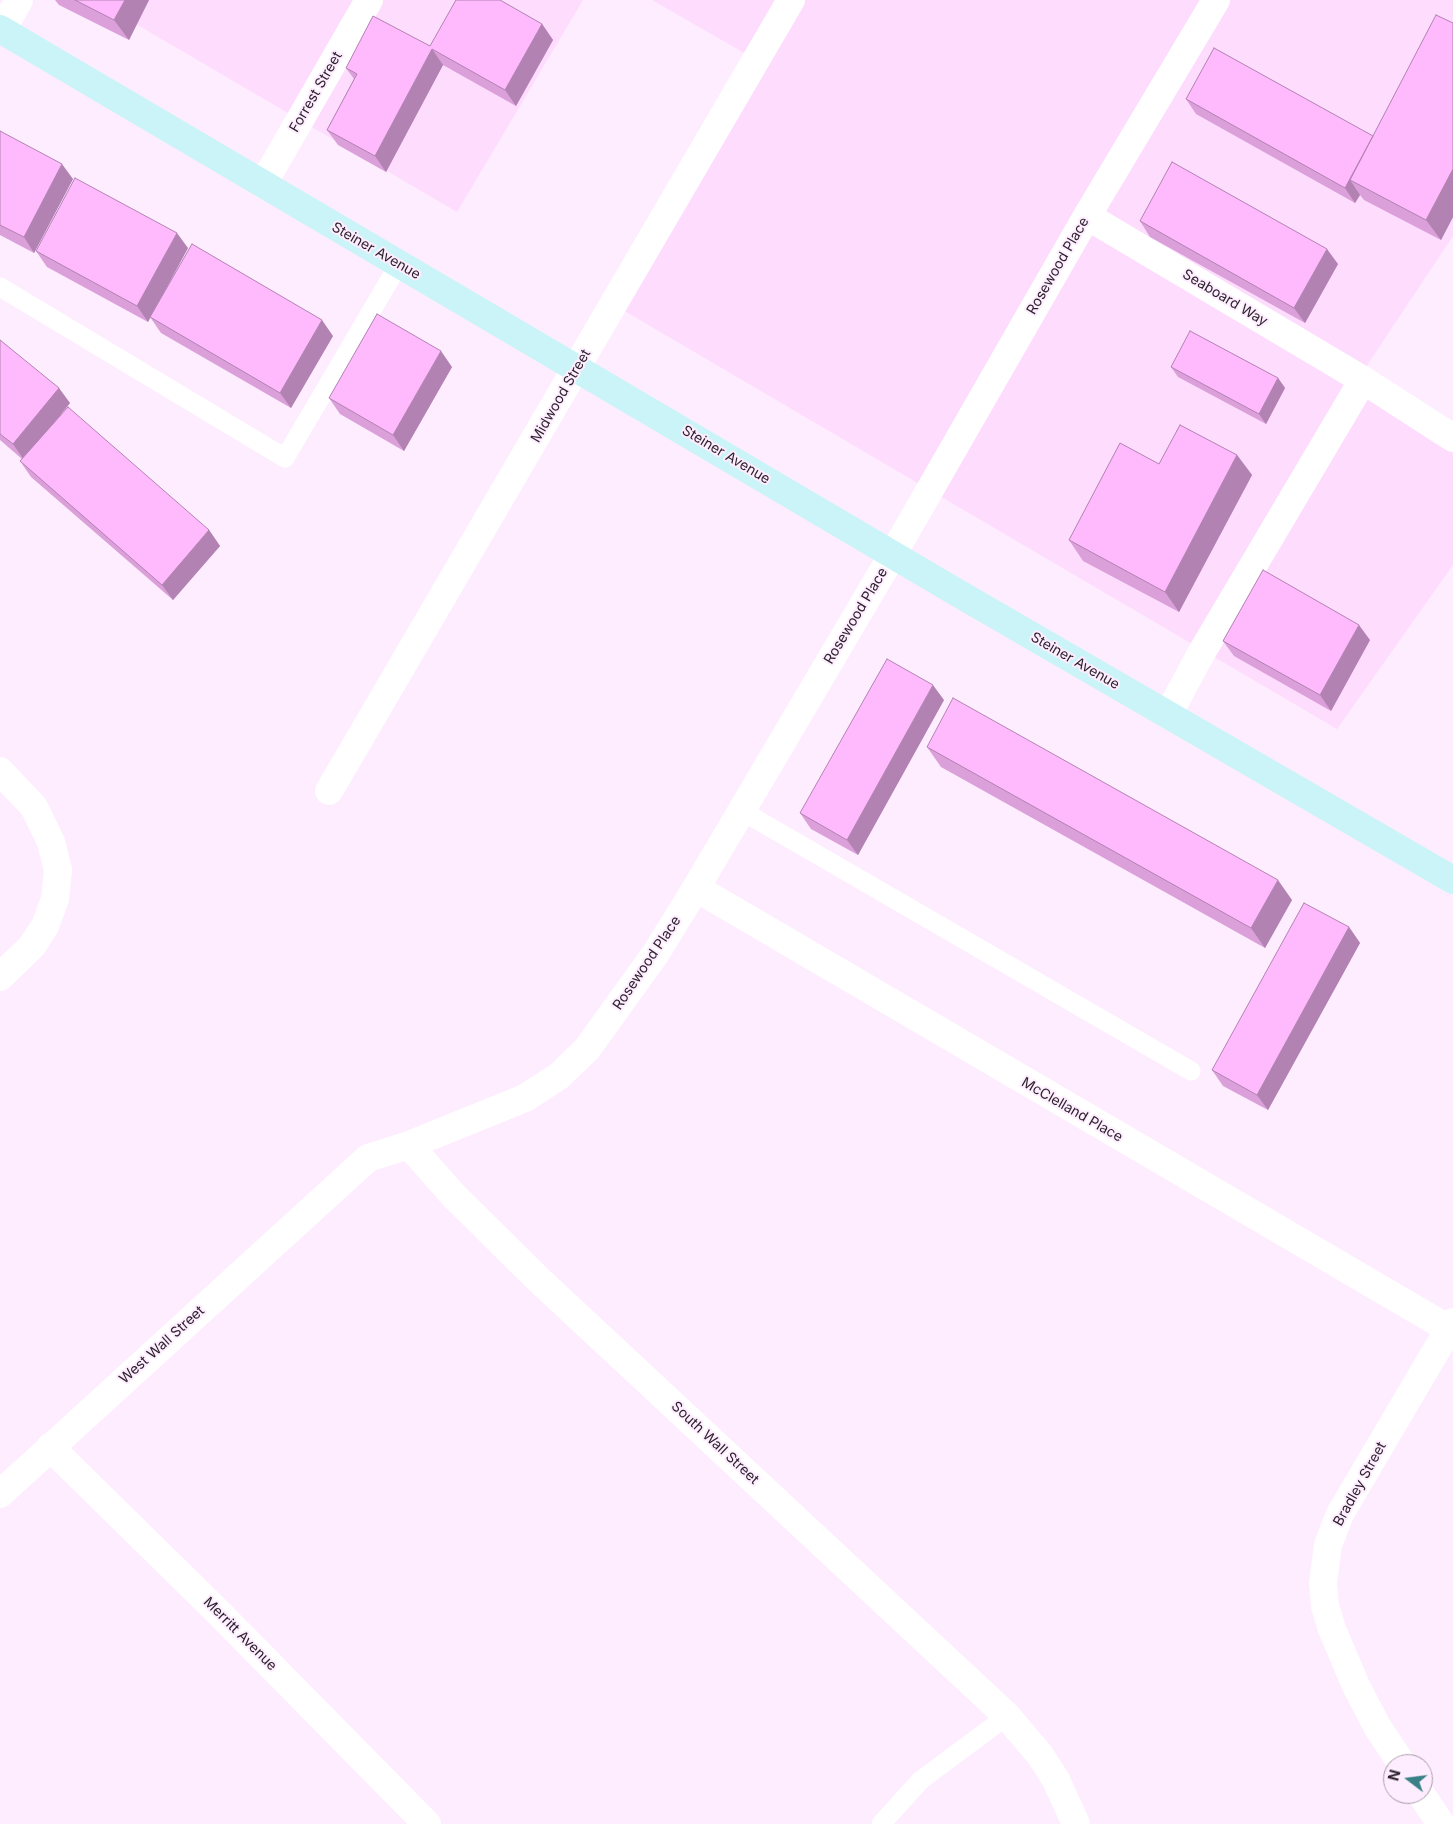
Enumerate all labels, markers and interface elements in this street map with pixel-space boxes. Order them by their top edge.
street label: Forrest Street [286,49,346,135]
street label: Rosewood Place [1023,214,1093,318]
street label: Steiner Avenue [329,219,423,283]
street label: Seaboard Way [1179,266,1271,330]
street label: Midwood Street [528,346,594,446]
street label: Steiner Avenue [679,422,773,488]
street label: Rosewood Place [821,565,891,667]
street label: Steiner Avenue [1028,629,1122,693]
street label: Rosewood Place [609,913,685,1013]
street label: McClelland Place [1018,1074,1126,1146]
street label: West Wall Street [116,1303,208,1387]
street label: South Wall Street [668,1398,762,1488]
street label: Bradley Street [1330,1439,1390,1529]
street label: Merritt Avenue [200,1594,280,1674]
north arrow [1383,1754,1433,1804]
text: N [1384,1768,1404,1783]

